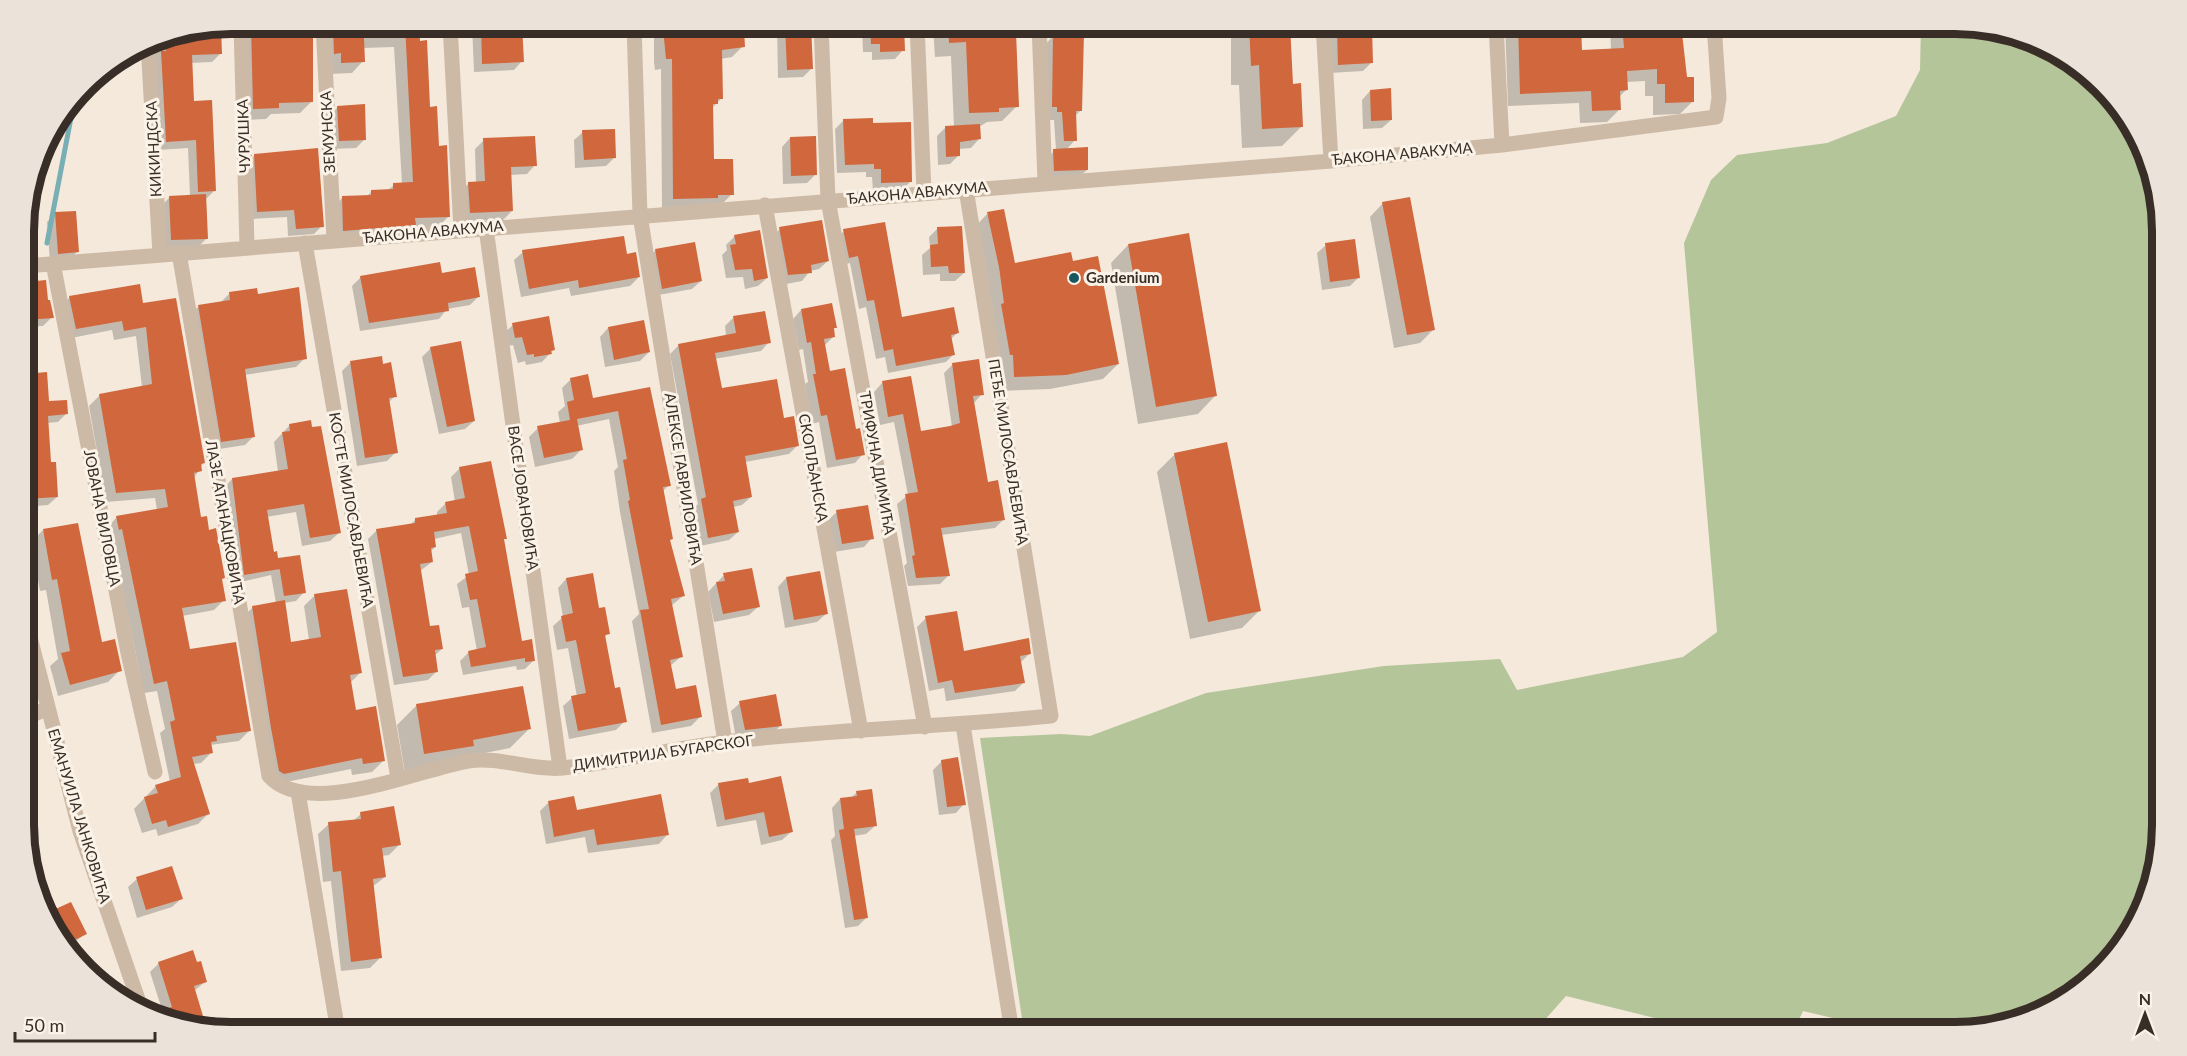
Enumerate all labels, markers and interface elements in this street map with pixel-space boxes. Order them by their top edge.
street label: ЗЕМУНСКА [316,90,338,174]
street label: ЧУРУШКА [233,98,253,173]
street label: КИКИНДСКА [141,100,165,198]
street label: ЂАКОНА АВАКУМА [1331,138,1474,168]
street label: ЂАКОНА АВАКУМА [846,177,989,207]
street label: ЂАКОНА АВАКУМА [362,216,505,246]
place label: Gardenium [1086,268,1160,286]
marker: Gardenium [1067,271,1081,285]
street label: ПЕЂЕ МИЛОСАВЉЕВИЋА [985,357,1033,547]
street label: ТРИФУНА ДИМИЋА [857,390,900,537]
street label: АЛЕКСЕ ГАВРИЛОВИЋА [661,391,707,567]
street label: КОСТЕ МИЛОСАВЉЕВИЋА [326,411,378,610]
street label: СКОПЉАНСКА [796,412,833,524]
street label: ВАСЕ ЈОВАНОВИЋА [505,424,543,572]
street label: ЛАЗЕ АТАНАЦКОВИЋА [202,437,249,606]
street label: ЈОВАНА ВИЛОВЦА [81,448,125,589]
street label: ЕМАНУИЛА ЈАНКОВИЋА [45,726,115,906]
street label: ДИМИТРИЈА БУГАРСКОГ [571,730,754,774]
north arrow [2115,984,2175,1044]
text: N [2139,989,2151,1008]
scale bar [15,1005,154,1043]
text: 50 m [24,1014,64,1036]

